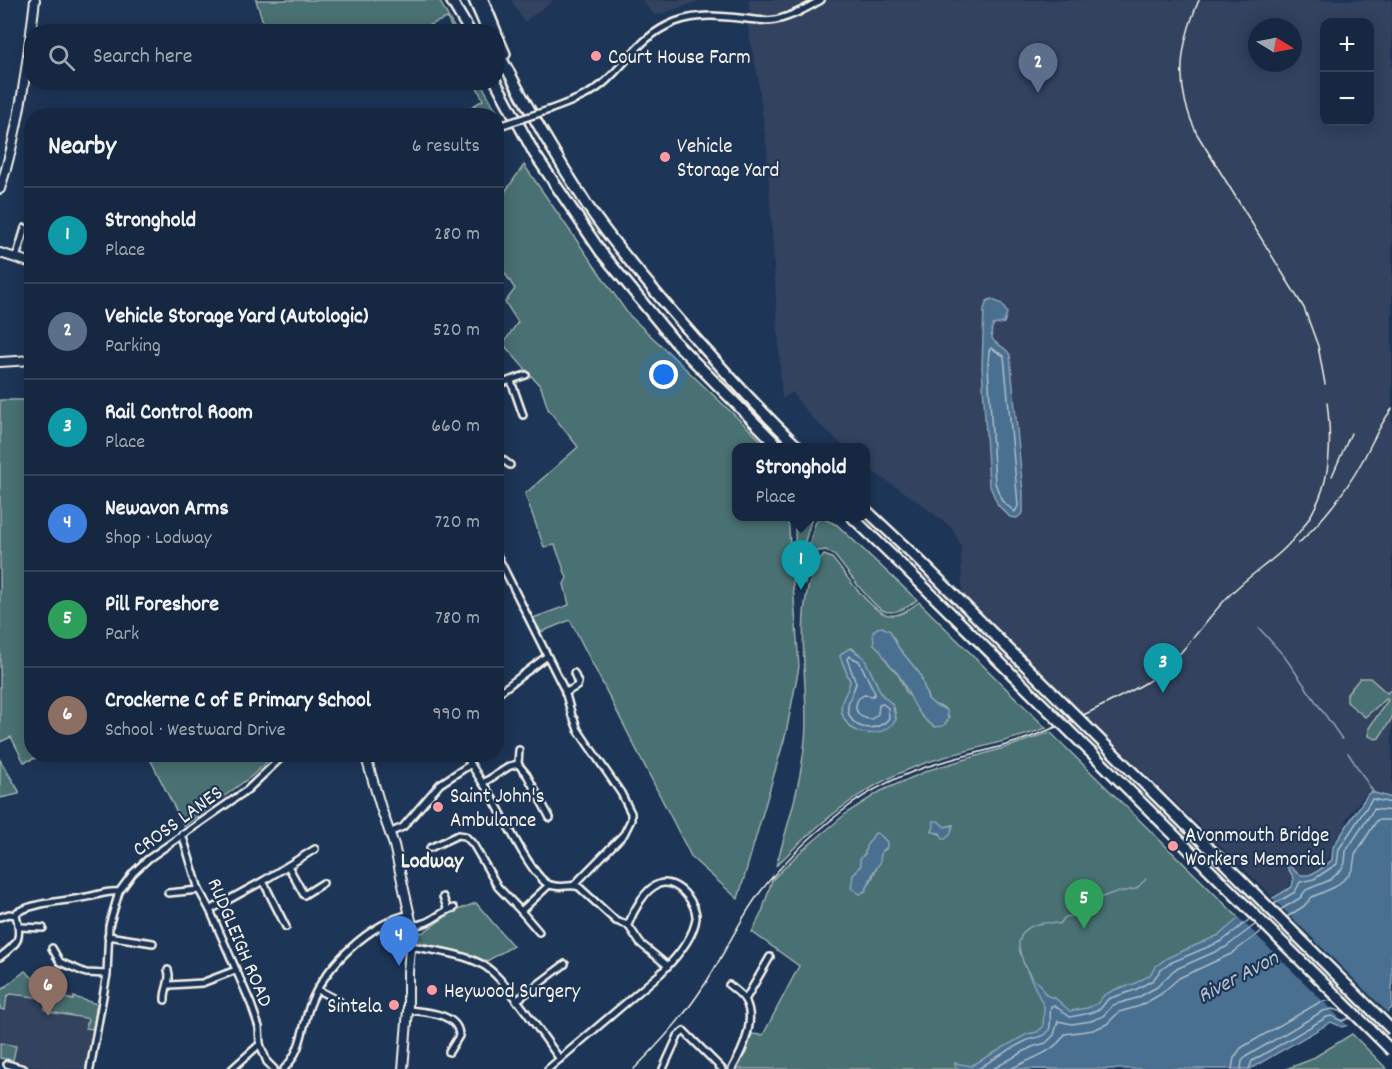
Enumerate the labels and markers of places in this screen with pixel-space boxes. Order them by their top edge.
place label: Court House Farm [608,44,751,74]
pin: 2 [1018,44,1058,93]
marker: Court House Farm [589,49,603,63]
place label: Vehicle Storage Yard [677,133,779,187]
marker: Vehicle Storage Yard [658,150,672,164]
pin: 1 [782,540,820,590]
pin: 3 [1144,644,1182,693]
place label: Saint John's Ambulance [450,783,545,837]
marker: Saint John's Ambulance [431,800,445,814]
place label: Avonmouth Bridge Workers Memorial [1185,822,1329,876]
marker: Avonmouth Bridge Workers Memorial [1166,839,1180,853]
pin: 5 [1064,880,1104,929]
pin: 4 [380,916,418,966]
pin: 6 [28,966,68,1016]
place label: Heywood Surgery [444,978,581,1008]
marker: Heywood Surgery [425,983,439,997]
place label: Sintela [327,993,383,1023]
marker: Sintela [387,998,401,1012]

